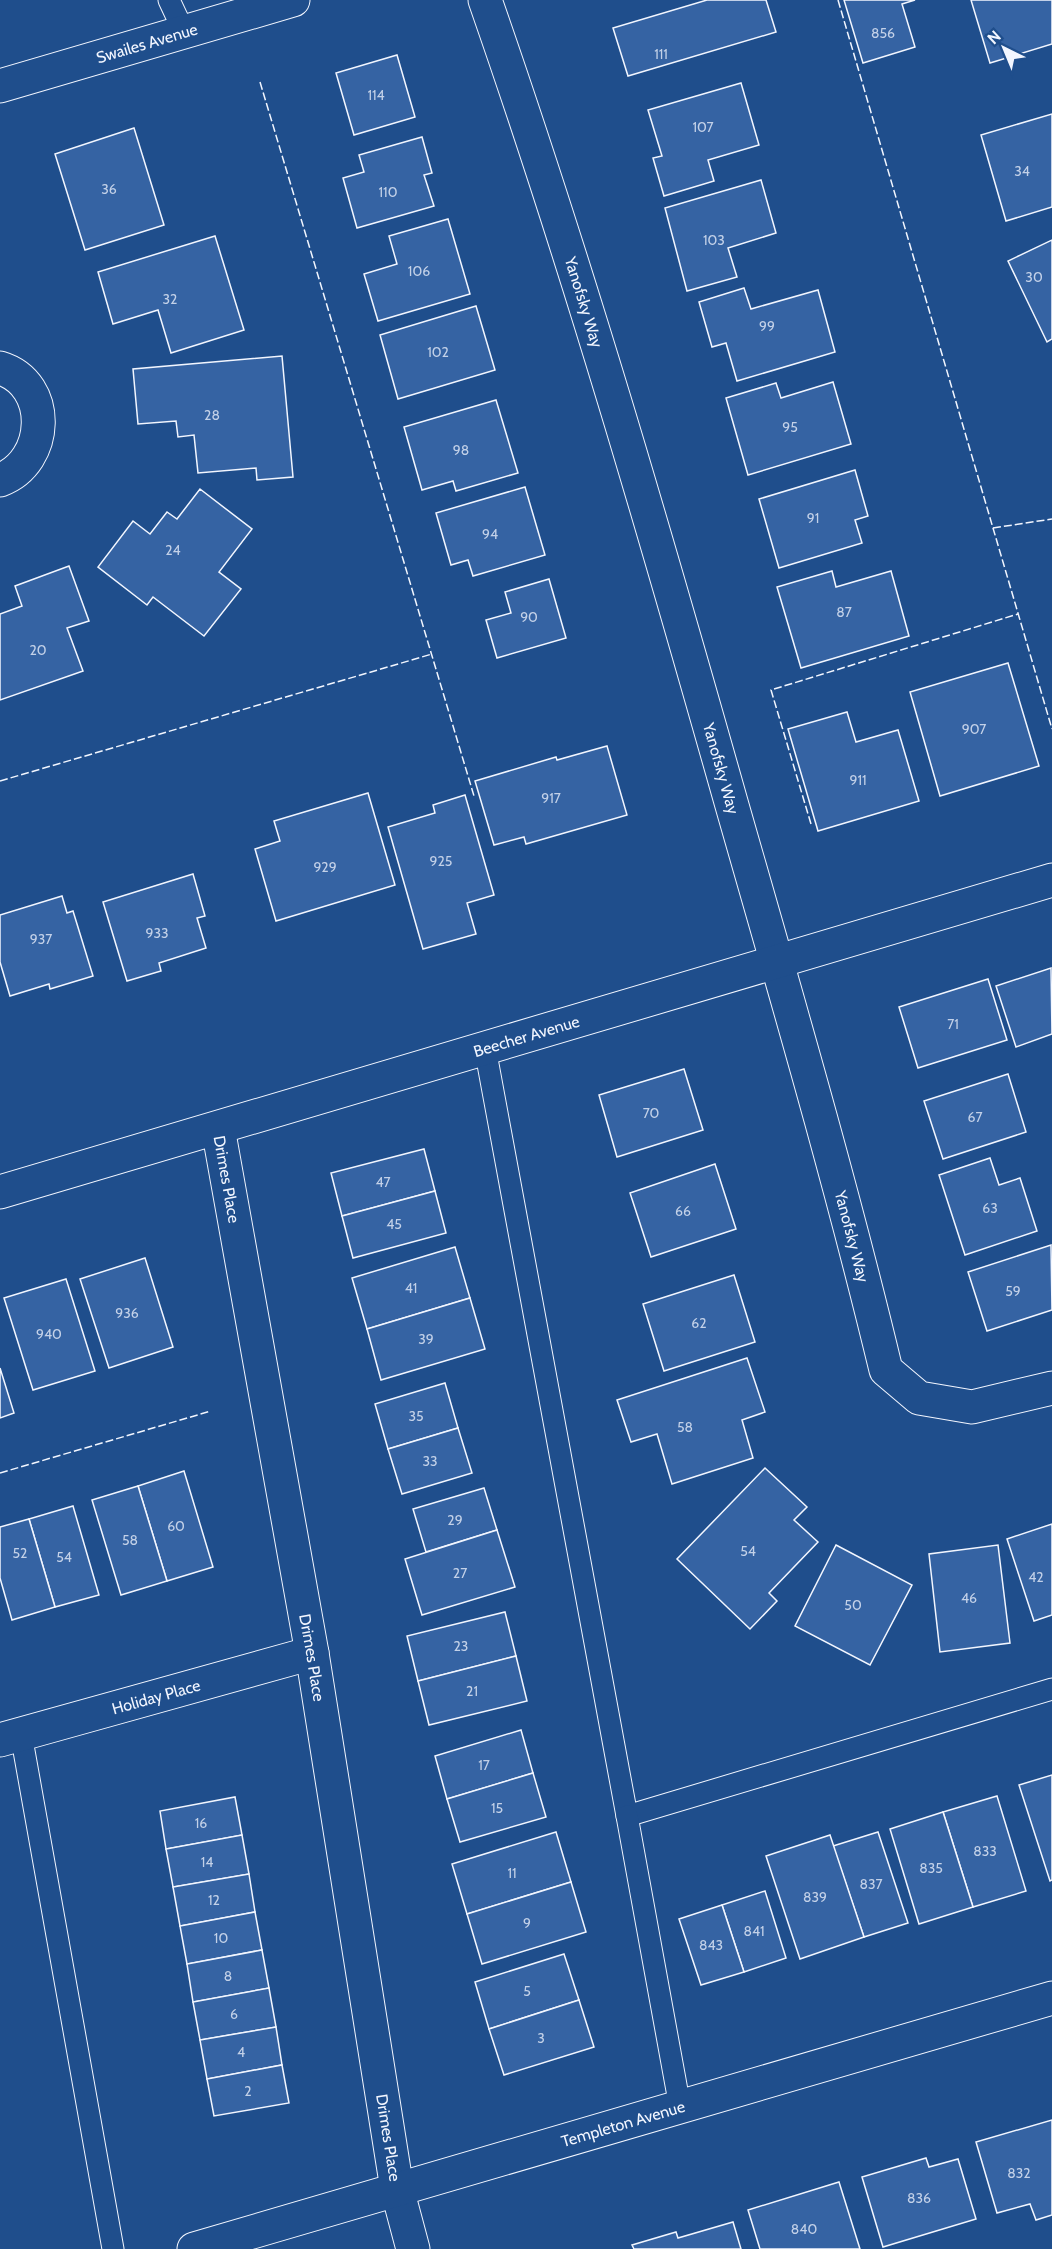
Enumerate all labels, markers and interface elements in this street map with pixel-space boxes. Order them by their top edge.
north arrow [974,18,1034,78]
street label: Swailes Avenue [94,19,200,67]
house number: 856 [871,24,895,42]
text: N [983,27,1005,48]
house number: 111 [654,45,668,63]
house number: 114 [367,86,385,104]
house number: 107 [692,118,714,136]
house number: 34 [1014,162,1030,180]
house number: 36 [101,180,117,198]
house number: 110 [379,183,398,201]
house number: 103 [703,231,725,249]
street label: Yanofsky Way [561,253,607,350]
house number: 106 [408,262,430,280]
house number: 30 [1025,268,1043,286]
house number: 32 [163,290,177,308]
house number: 99 [759,317,775,335]
house number: 102 [427,343,449,361]
house number: 28 [204,406,220,424]
house number: 95 [782,418,798,436]
house number: 98 [453,441,469,459]
house number: 91 [807,509,819,527]
house number: 94 [482,525,498,543]
house number: 24 [165,541,181,559]
house number: 87 [836,603,852,621]
house number: 90 [520,608,538,626]
house number: 20 [29,641,47,659]
street label: Yanofsky Way [699,719,743,816]
house number: 907 [962,720,986,738]
house number: 911 [849,771,867,789]
house number: 917 [541,789,561,807]
house number: 925 [430,852,452,870]
house number: 929 [313,858,337,876]
house number: 933 [145,924,169,942]
house number: 937 [30,930,52,948]
street label: Beecher Avenue [471,1011,582,1061]
house number: 71 [947,1015,959,1033]
house number: 70 [643,1104,660,1122]
house number: 67 [968,1108,982,1126]
street label: Drimes Place [210,1134,244,1224]
house number: 47 [375,1173,391,1191]
street label: Yanofsky Way [831,1187,873,1284]
house number: 63 [982,1199,998,1217]
house number: 66 [675,1202,691,1220]
house number: 45 [386,1215,402,1233]
house number: 41 [405,1279,417,1297]
house number: 59 [1005,1282,1021,1300]
house number: 936 [115,1304,139,1322]
house number: 62 [691,1314,707,1332]
house number: 940 [36,1325,62,1343]
house number: 39 [418,1330,434,1348]
house number: 35 [408,1407,424,1425]
house number: 58 [677,1418,693,1436]
house number: 33 [422,1452,438,1470]
house number: 29 [447,1511,463,1529]
house number: 60 [167,1517,185,1535]
house number: 58 [122,1531,138,1549]
house number: 54 [740,1542,756,1560]
house number: 52 [13,1544,27,1562]
house number: 54 [56,1548,72,1566]
house number: 27 [453,1564,467,1582]
house number: 42 [1028,1568,1044,1586]
house number: 46 [961,1589,977,1607]
house number: 50 [844,1596,862,1614]
street label: Drimes Place [296,1612,329,1703]
house number: 23 [454,1637,468,1655]
street label: Holiday Place [110,1675,202,1718]
house number: 21 [466,1682,478,1700]
house number: 17 [478,1756,490,1774]
house number: 15 [491,1799,503,1817]
house number: 16 [195,1814,207,1832]
house number: 833 [973,1842,997,1860]
house number: 14 [201,1853,213,1871]
house number: 835 [919,1859,943,1877]
house number: 11 [507,1864,517,1882]
house number: 837 [859,1875,883,1893]
house number: 839 [803,1888,827,1906]
house number: 12 [208,1891,220,1909]
house number: 9 [523,1914,531,1932]
house number: 841 [743,1922,765,1940]
house number: 10 [214,1929,228,1947]
house number: 843 [699,1936,723,1954]
house number: 8 [224,1967,232,1985]
house number: 5 [523,1982,531,2000]
house number: 6 [230,2005,238,2023]
house number: 3 [537,2029,545,2047]
house number: 4 [237,2043,245,2061]
house number: 2 [244,2082,252,2100]
street label: Drimes Place [373,2092,405,2183]
street label: Templeton Avenue [559,2096,687,2151]
house number: 832 [1007,2164,1031,2182]
house number: 836 [907,2189,931,2207]
house number: 840 [791,2220,817,2238]

